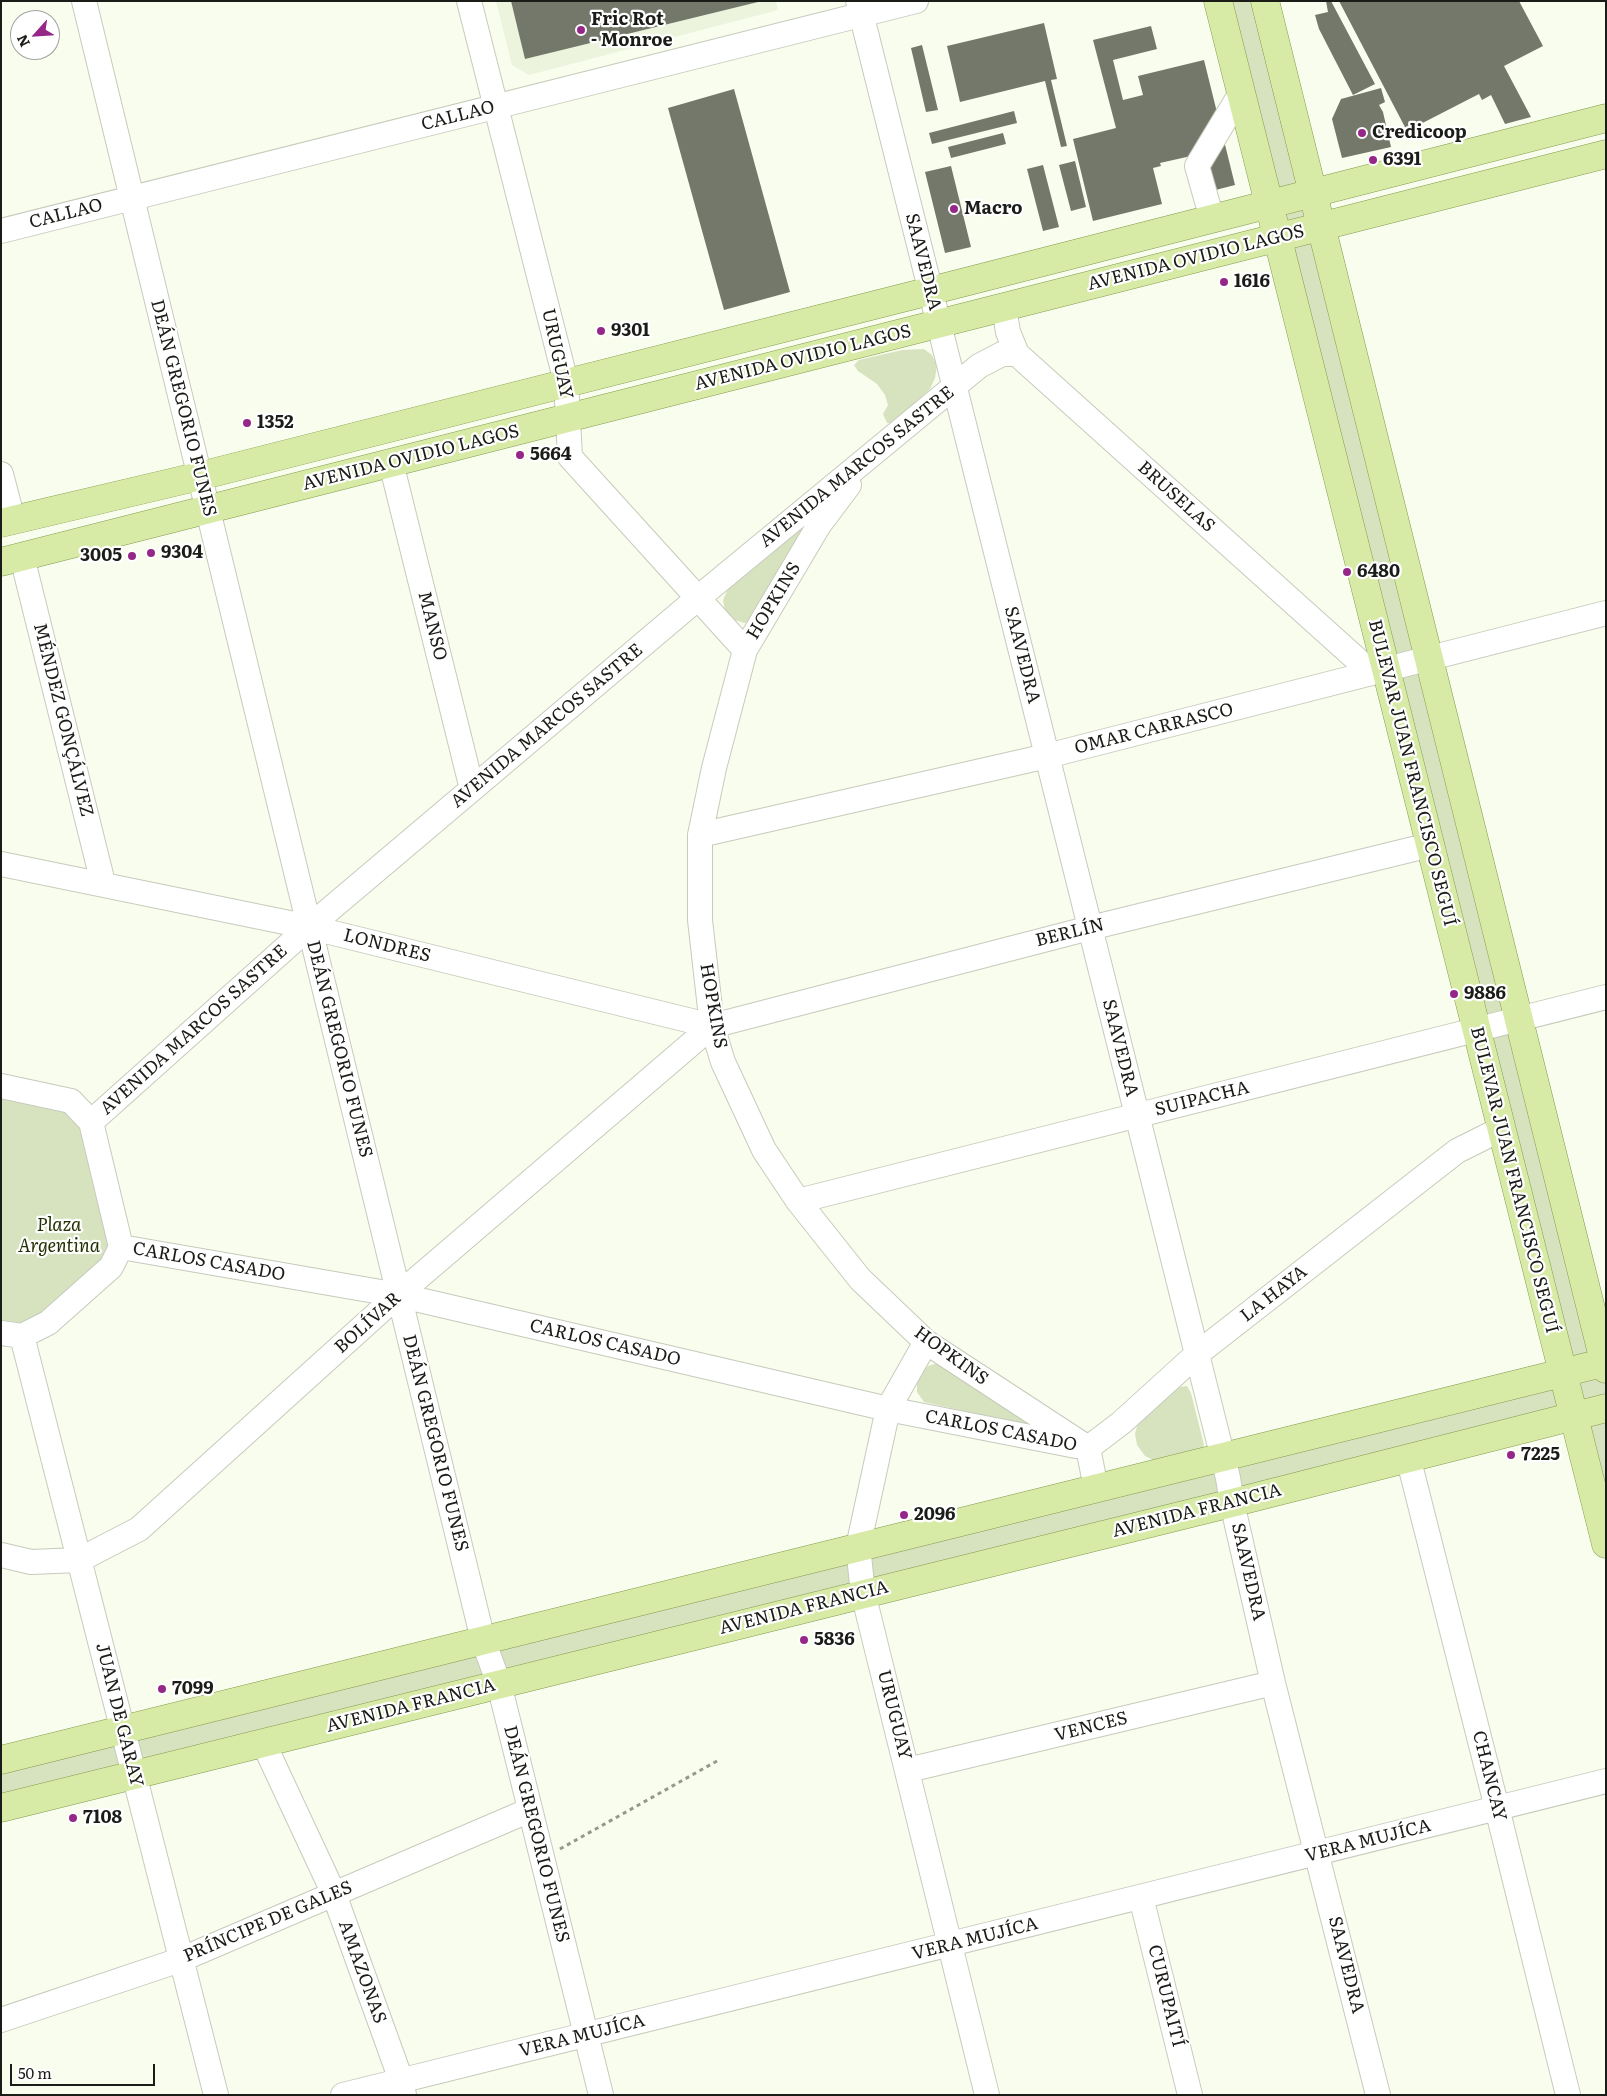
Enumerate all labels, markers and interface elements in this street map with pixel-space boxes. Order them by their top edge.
place label: Fric Rot - Monroe [591,9,673,52]
north arrow [10,10,60,60]
marker: Fric Rot - Monroe [575,24,587,36]
text: N [11,31,34,51]
street label: CALLAO [419,96,497,136]
place label: Credicoop [1372,122,1467,144]
marker: Credicoop [1356,127,1368,139]
place label: 6391 [1383,149,1421,171]
marker: 6391 [1367,154,1379,166]
street label: CALLAO [27,194,105,234]
place label: Macro [964,198,1022,220]
marker: Macro [948,203,960,215]
street label: SAAVEDRA [900,211,946,313]
street label: AVENIDA OVIDIO LAGOS [1085,221,1307,295]
place label: 1616 [1234,271,1270,293]
marker: 1616 [1218,276,1230,288]
street label: DEÁN GREGORIO FUNES [146,297,220,519]
street label: URUGUAY [537,307,577,401]
place label: 9301 [611,320,650,342]
street label: AVENIDA OVIDIO LAGOS [692,321,914,395]
marker: 9301 [595,325,607,337]
street label: AVENIDA MARCOS SASTRE [755,382,959,552]
place label: 1352 [257,412,294,434]
marker: 1352 [241,417,253,429]
street label: AVENIDA OVIDIO LAGOS [300,421,522,495]
place label: 5664 [530,444,572,466]
marker: 5664 [514,449,526,461]
street label: BRUSELAS [1133,457,1219,537]
place label: 9304 [161,542,203,564]
place label: 3005 [80,545,122,567]
marker: 9304 [145,547,157,559]
marker: 3005 [126,550,138,562]
street label: HOPKINS [743,558,805,644]
place label: 6480 [1357,561,1400,583]
marker: 6480 [1341,566,1353,578]
street label: MANSO [413,589,451,663]
street label: SAAVEDRA [999,604,1045,706]
street label: BULEVAR JUAN FRANCISCO SEGUÍ [1363,617,1461,929]
street label: MÉNDEZ GONÇÁLVEZ [28,621,98,819]
street label: AVENIDA MARCOS SASTRE [447,639,647,813]
street label: OMAR CARRASCO [1072,699,1236,759]
street label: BERLÍN [1033,914,1107,952]
street label: LONDRES [341,925,433,967]
street label: DEÁN GREGORIO FUNES [302,938,376,1160]
street label: AVENIDA MARCOS SASTRE [96,940,292,1120]
street label: HOPKINS [695,962,731,1050]
place label: 9886 [1464,983,1506,1005]
marker: 9886 [1448,988,1460,1000]
street label: SAAVEDRA [1097,997,1143,1099]
street label: BULEVAR JUAN FRANCISCO SEGUÍ [1465,1024,1563,1336]
street label: SUIPACHA [1153,1077,1251,1121]
park label: Plaza Argentina [18,1215,100,1258]
street label: CARLOS CASADO [131,1238,287,1286]
street label: LA HAYA [1236,1261,1312,1327]
street label: BOLÍVAR [330,1288,406,1358]
street label: CARLOS CASADO [527,1315,683,1371]
street label: HOPKINS [910,1322,992,1390]
street label: DEÁN GREGORIO FUNES [398,1332,472,1554]
street label: CARLOS CASADO [923,1406,1079,1456]
place label: 7225 [1521,1444,1560,1466]
marker: 7225 [1505,1449,1517,1461]
street label: AVENIDA FRANCIA [1110,1480,1284,1542]
place label: 2096 [914,1504,956,1526]
marker: 2096 [898,1509,910,1521]
street label: SAAVEDRA [1226,1521,1270,1623]
street label: AVENIDA FRANCIA [717,1577,891,1639]
place label: 5836 [814,1629,855,1651]
marker: 5836 [798,1634,810,1646]
street label: JUAN DE GARAY [91,1641,147,1789]
street label: URUGUAY [872,1668,916,1762]
street label: AVENIDA FRANCIA [324,1675,498,1737]
place label: 7099 [172,1678,214,1700]
marker: 7099 [156,1683,168,1695]
street label: VENCES [1052,1708,1130,1746]
street label: DEÁN GREGORIO FUNES [499,1723,573,1945]
street label: CHANCAY [1467,1729,1511,1823]
place label: 7108 [83,1807,122,1829]
marker: 7108 [67,1812,79,1824]
street label: VERA MUJÍCA [1303,1815,1433,1867]
street label: PRÍNCIPE DE GALES [180,1877,356,1967]
street label: VERA MUJÍCA [910,1913,1040,1965]
street label: SAAVEDRA [1323,1914,1369,2016]
street label: AMAZONAS [333,1917,391,2027]
street label: CURUPAITÍ [1143,1943,1189,2049]
street label: VERA MUJÍCA [517,2010,647,2062]
scale bar [12,2054,158,2086]
text: 50 m [18,2061,52,2084]

